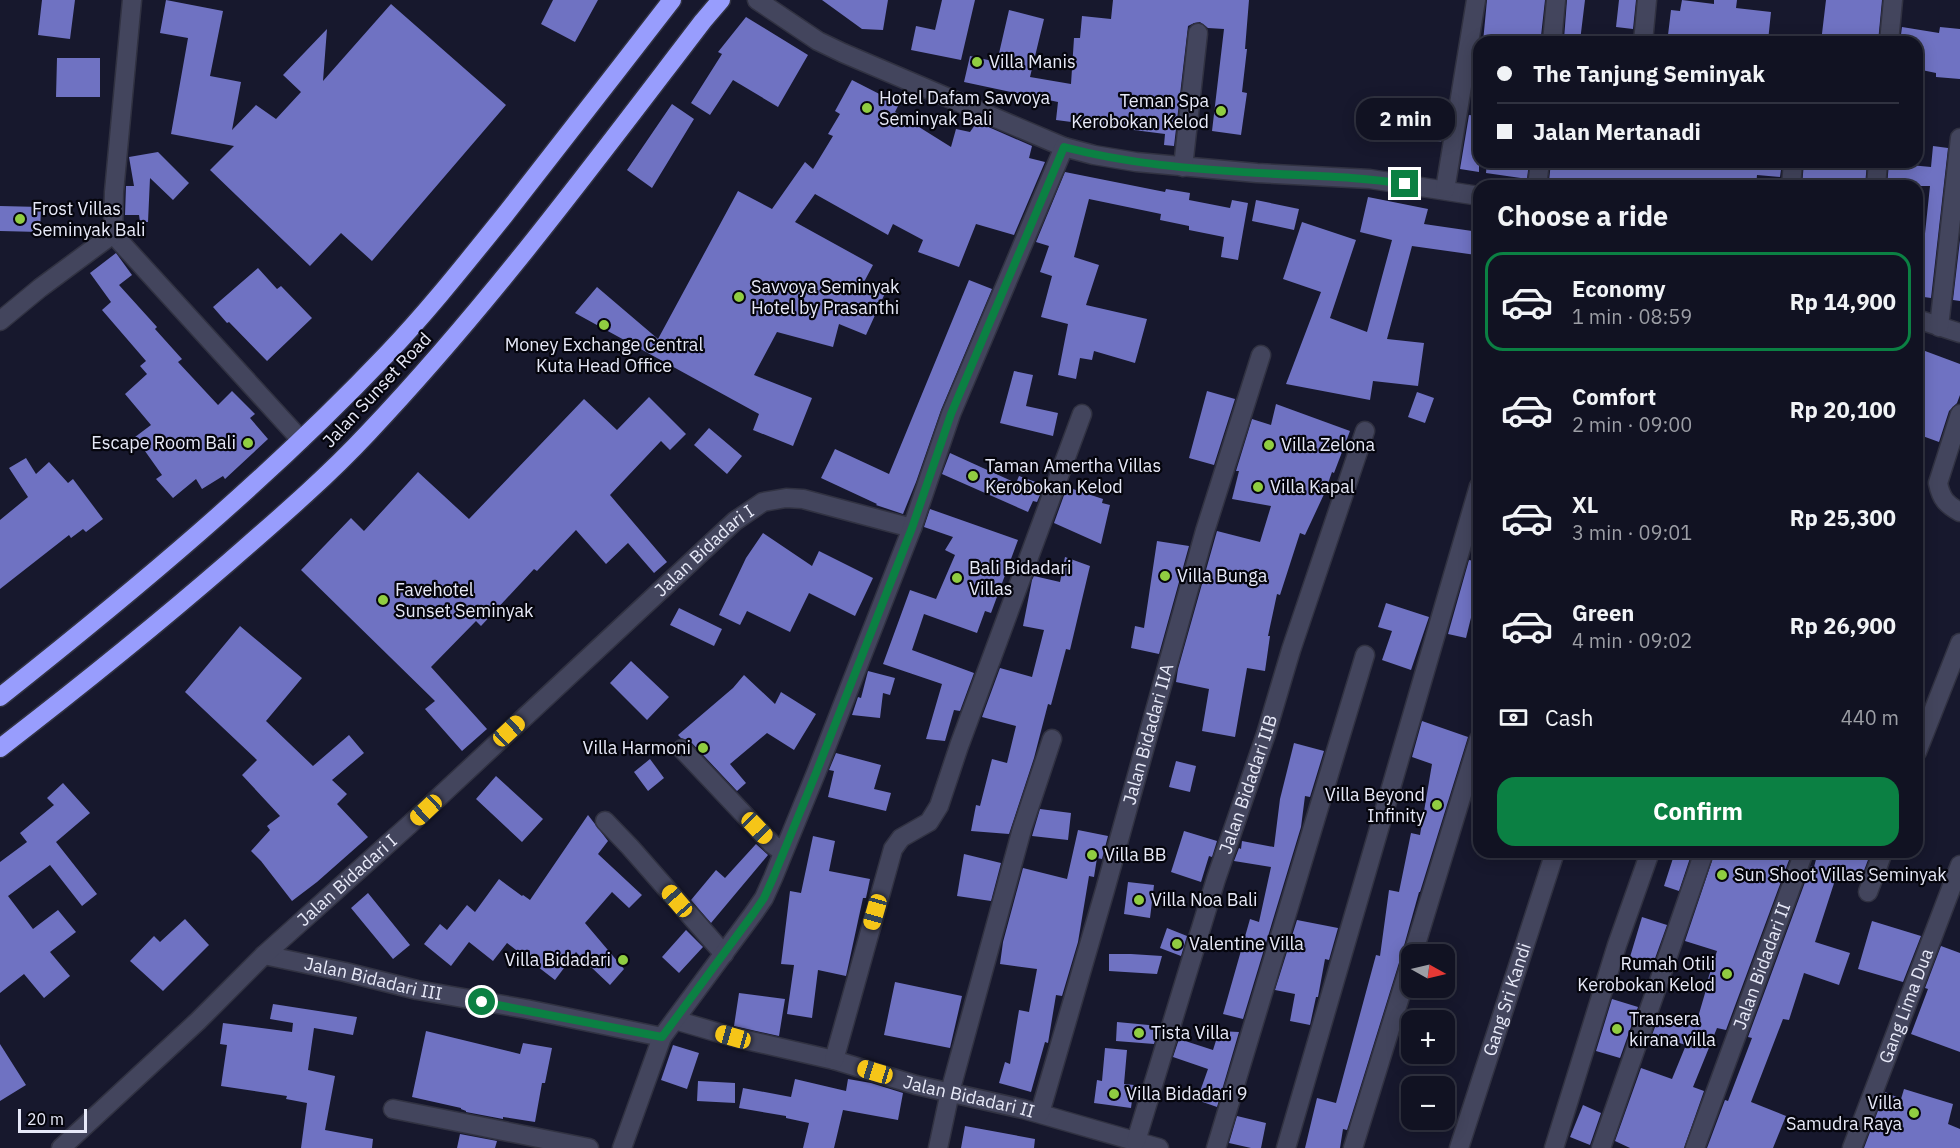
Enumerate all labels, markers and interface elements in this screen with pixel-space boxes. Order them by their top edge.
place label: Villa Manis [989,50,1076,73]
marker: Villa Manis [970,55,984,69]
text: The Tanjung Seminyak [1533,59,1765,88]
place label: Hotel Dafam Savvoya Seminyak Bali [879,86,1050,130]
place label: Teman Spa Kerobokan Kelod [1071,89,1209,133]
callout: 2 min [1356,97,1454,139]
marker: Hotel Dafam Savvoya Seminyak Bali [860,101,874,115]
marker: Teman Spa Kerobokan Kelod [1214,104,1228,118]
text: 2 min [1379,105,1432,132]
text: Jalan Mertanadi [1533,117,1701,146]
route end [1391,170,1418,197]
place label: Frost Villas Seminyak Bali [32,197,145,241]
text: Choose a ride [1497,198,1668,233]
marker: Frost Villas Seminyak Bali [13,212,27,226]
text: Economy [1572,274,1666,303]
place label: Savvoya Seminyak Hotel by Prasanthi [751,275,900,319]
icon: car [1500,275,1554,329]
text: Rp 14,900 [1790,287,1896,316]
marker: Savvoya Seminyak Hotel by Prasanthi [732,290,746,304]
text: 1 min · 08:59 [1572,303,1692,330]
marker: Money Exchange Central Kuta Head Office [597,318,611,332]
street label: Jalan Sunset Road [317,327,436,452]
place label: Money Exchange Central Kuta Head Office [505,333,703,377]
text: Comfort [1572,382,1656,411]
icon: car [1500,383,1554,437]
text: Rp 20,100 [1790,395,1896,424]
text: 2 min · 09:00 [1572,411,1692,438]
place label: Escape Room Bali [91,431,236,454]
place label: Villa Zelona [1281,433,1375,456]
marker: Escape Room Bali [241,436,255,450]
marker: Villa Zelona [1262,438,1276,452]
place label: Taman Amertha Villas Kerobokan Kelod [985,454,1161,498]
marker: Taman Amertha Villas Kerobokan Kelod [966,469,980,483]
place label: Villa Kapal [1270,475,1355,498]
marker: Villa Kapal [1251,480,1265,494]
text: XL [1572,490,1598,519]
icon: car [1500,491,1554,545]
street label: Jalan Bidadari I [649,499,758,601]
text: Rp 25,300 [1790,503,1896,532]
text: 3 min · 09:01 [1572,519,1692,546]
place label: Bali Bidadari Villas [969,556,1071,600]
place label: Villa Bunga [1177,564,1268,587]
marker: Villa Bunga [1158,569,1172,583]
marker: Bali Bidadari Villas [950,571,964,585]
place label: Favehotel Sunset Seminyak [395,578,534,622]
marker: Favehotel Sunset Seminyak [376,593,390,607]
text: Green [1572,598,1634,627]
icon: car [1500,599,1554,653]
text: Rp 26,900 [1790,611,1896,640]
text: 4 min · 09:02 [1572,627,1692,654]
street label: Jalan Bidadari IIA [1117,660,1179,807]
icon: cash [1497,701,1530,734]
text: Cash [1545,703,1594,732]
text: 440 m [1841,704,1899,731]
car [490,712,528,750]
street label: Jalan Bidadari IIB [1214,712,1282,857]
place label: Villa Harmoni [583,736,691,759]
marker: Villa Harmoni [696,741,710,755]
button: Confirm [1497,777,1899,846]
place label: Villa Beyond Infinity [1325,783,1425,827]
car [407,791,445,829]
marker: Villa Beyond Infinity [1430,798,1444,812]
car [738,809,776,847]
street label: Jalan Bidadari I [292,829,402,931]
place label: Villa BB [1104,843,1167,866]
marker: Villa BB [1085,848,1099,862]
place label: Sun Shoot Villas Seminyak [1734,863,1947,886]
marker: Sun Shoot Villas Seminyak [1715,868,1729,882]
car [658,882,696,920]
place label: Villa Noa Bali [1151,888,1257,911]
car [861,892,889,932]
marker: Villa Noa Bali [1132,893,1146,907]
street label: Jalan Bidadari II [1728,899,1796,1033]
place label: Valentine Villa [1189,932,1304,955]
marker: Valentine Villa [1170,937,1184,951]
street label: Gang Sri Kandi [1478,940,1536,1059]
north arrow [1401,944,1455,998]
map controls [1401,944,1455,1130]
street label: Gang Lima Dua [1873,945,1938,1067]
place label: Villa Bidadari [505,948,611,971]
street label: Jalan Bidadari III [302,952,444,1005]
place label: Rumah Otili Kerobokan Kelod [1577,952,1715,996]
marker: Villa Bidadari [616,953,630,967]
marker: Rumah Otili Kerobokan Kelod [1720,967,1734,981]
route start [468,988,495,1015]
place label: Transera kirana villa [1629,1007,1716,1051]
button: + [1401,1010,1455,1064]
place label: Tista Villa [1151,1021,1230,1044]
marker: Transera kirana villa [1610,1022,1624,1036]
car [713,1023,753,1051]
marker: Tista Villa [1132,1026,1146,1040]
car [855,1058,895,1086]
street label: Jalan Bidadari II [901,1070,1037,1123]
button: − [1401,1076,1455,1130]
place label: Villa Bidadari 9 [1126,1082,1248,1105]
marker: Villa Bidadari 9 [1107,1087,1121,1101]
place label: Villa Samudra Raya [1786,1091,1902,1135]
scale bar [18,1106,87,1134]
marker: Villa Samudra Raya [1907,1106,1921,1120]
text: 20 m [27,1109,64,1129]

